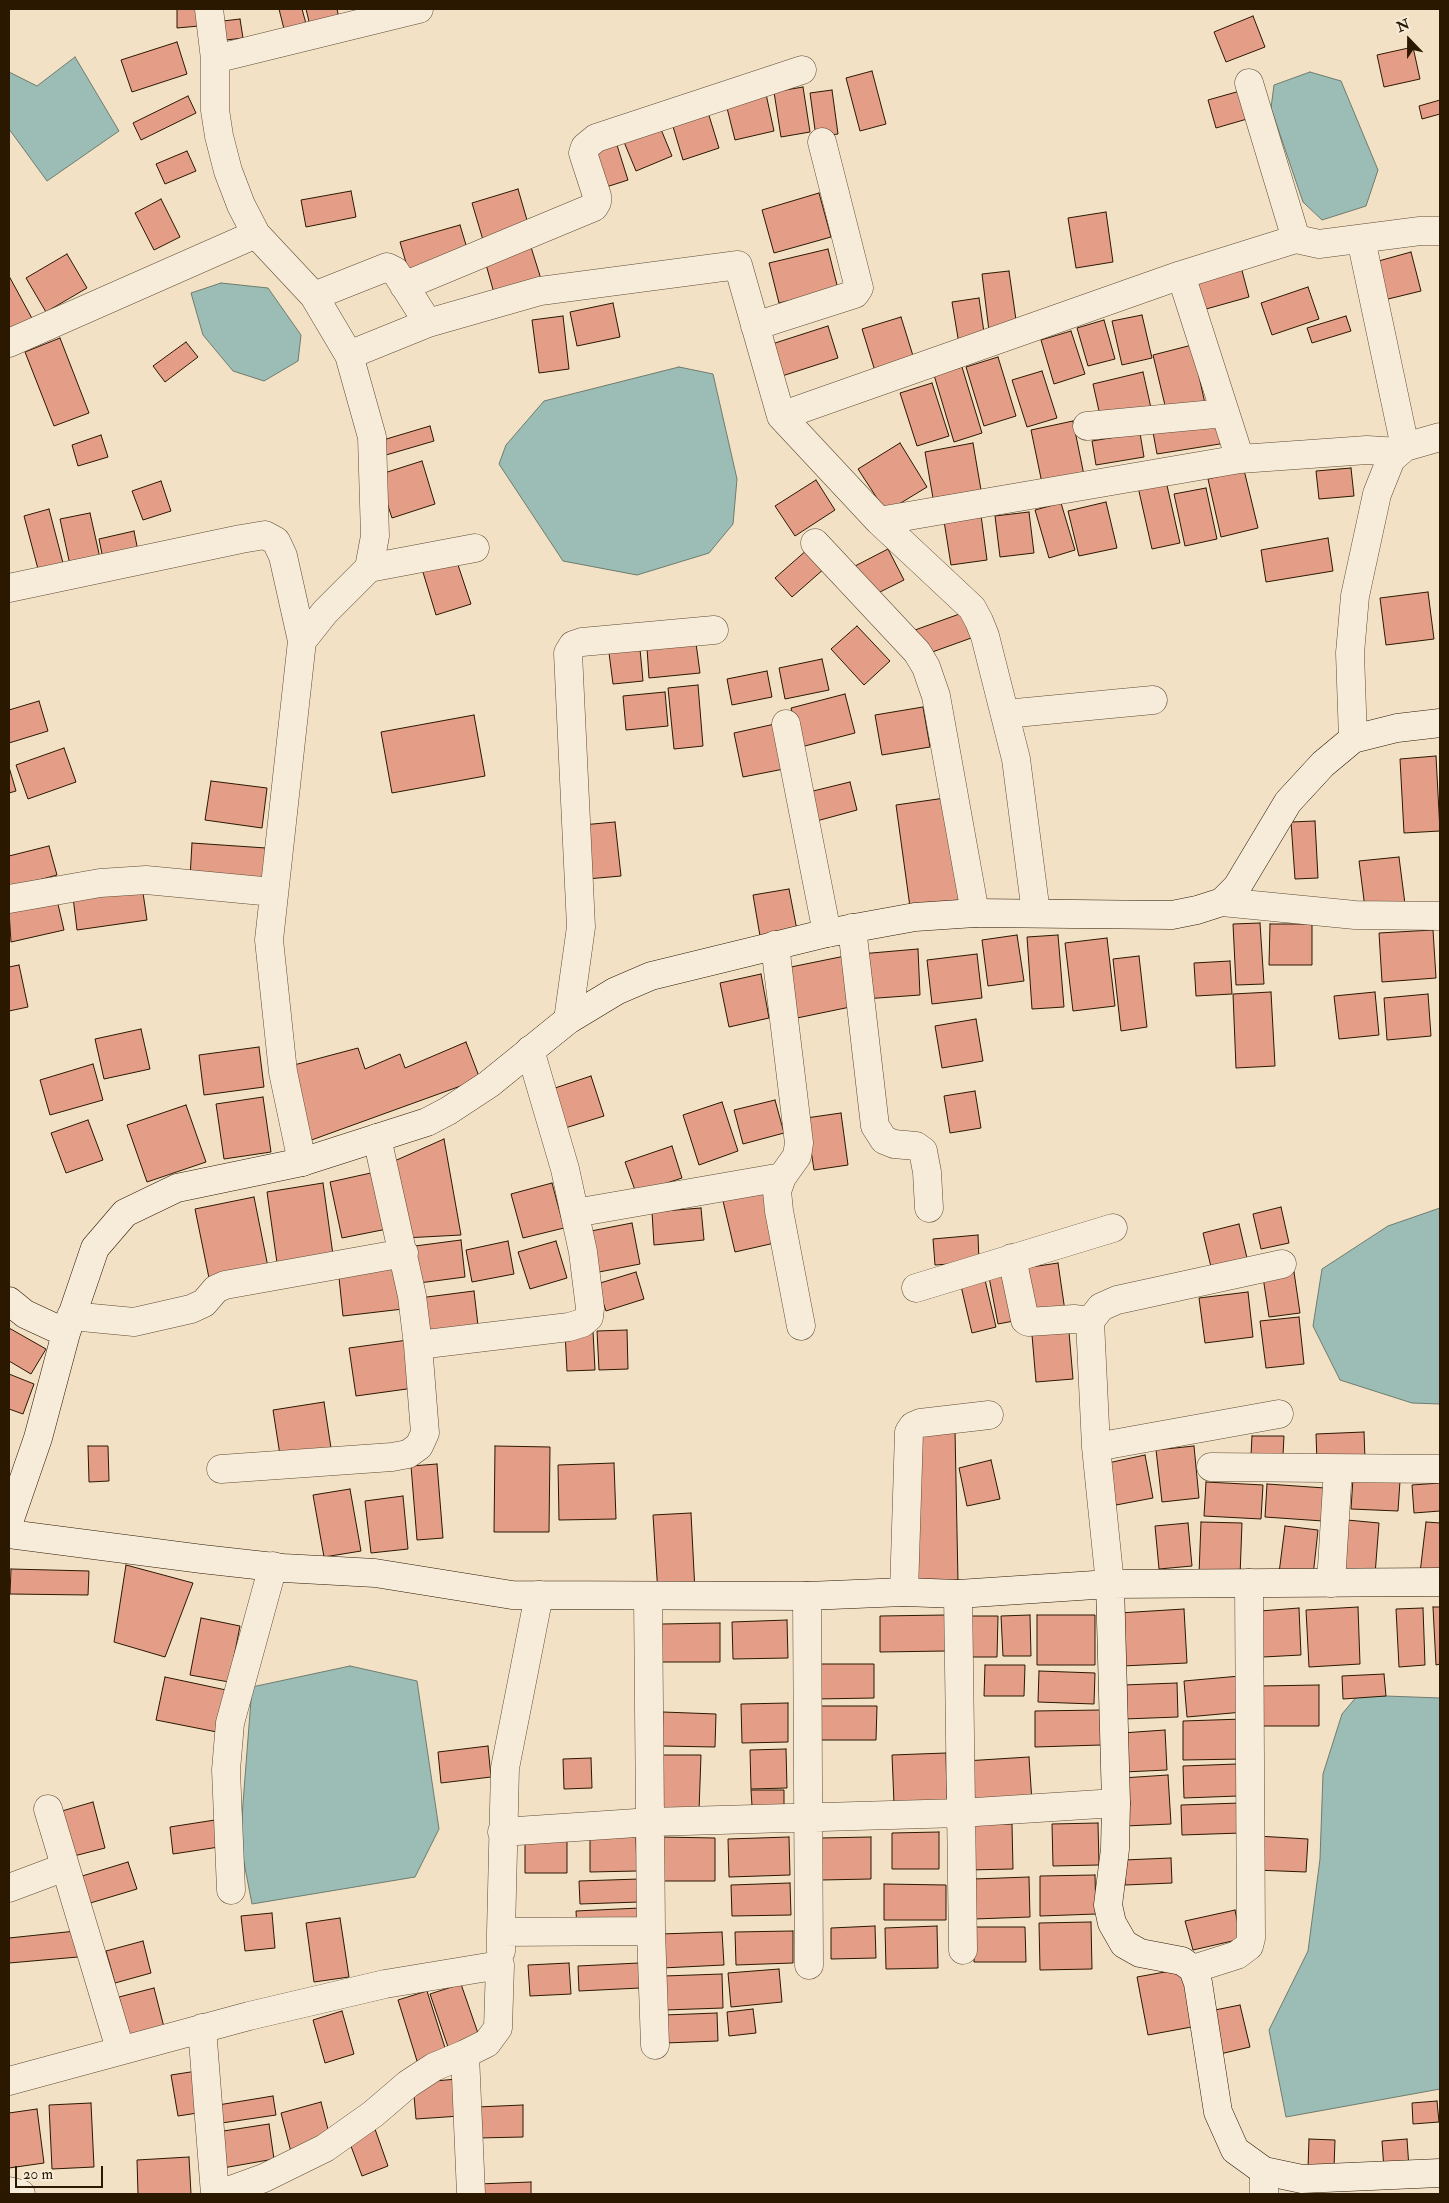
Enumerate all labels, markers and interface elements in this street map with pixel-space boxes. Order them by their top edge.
north arrow [1384,15,1434,65]
text: N [1394,15,1412,36]
scale bar [18,2156,105,2188]
text: 20 m [23,2165,53,2184]

